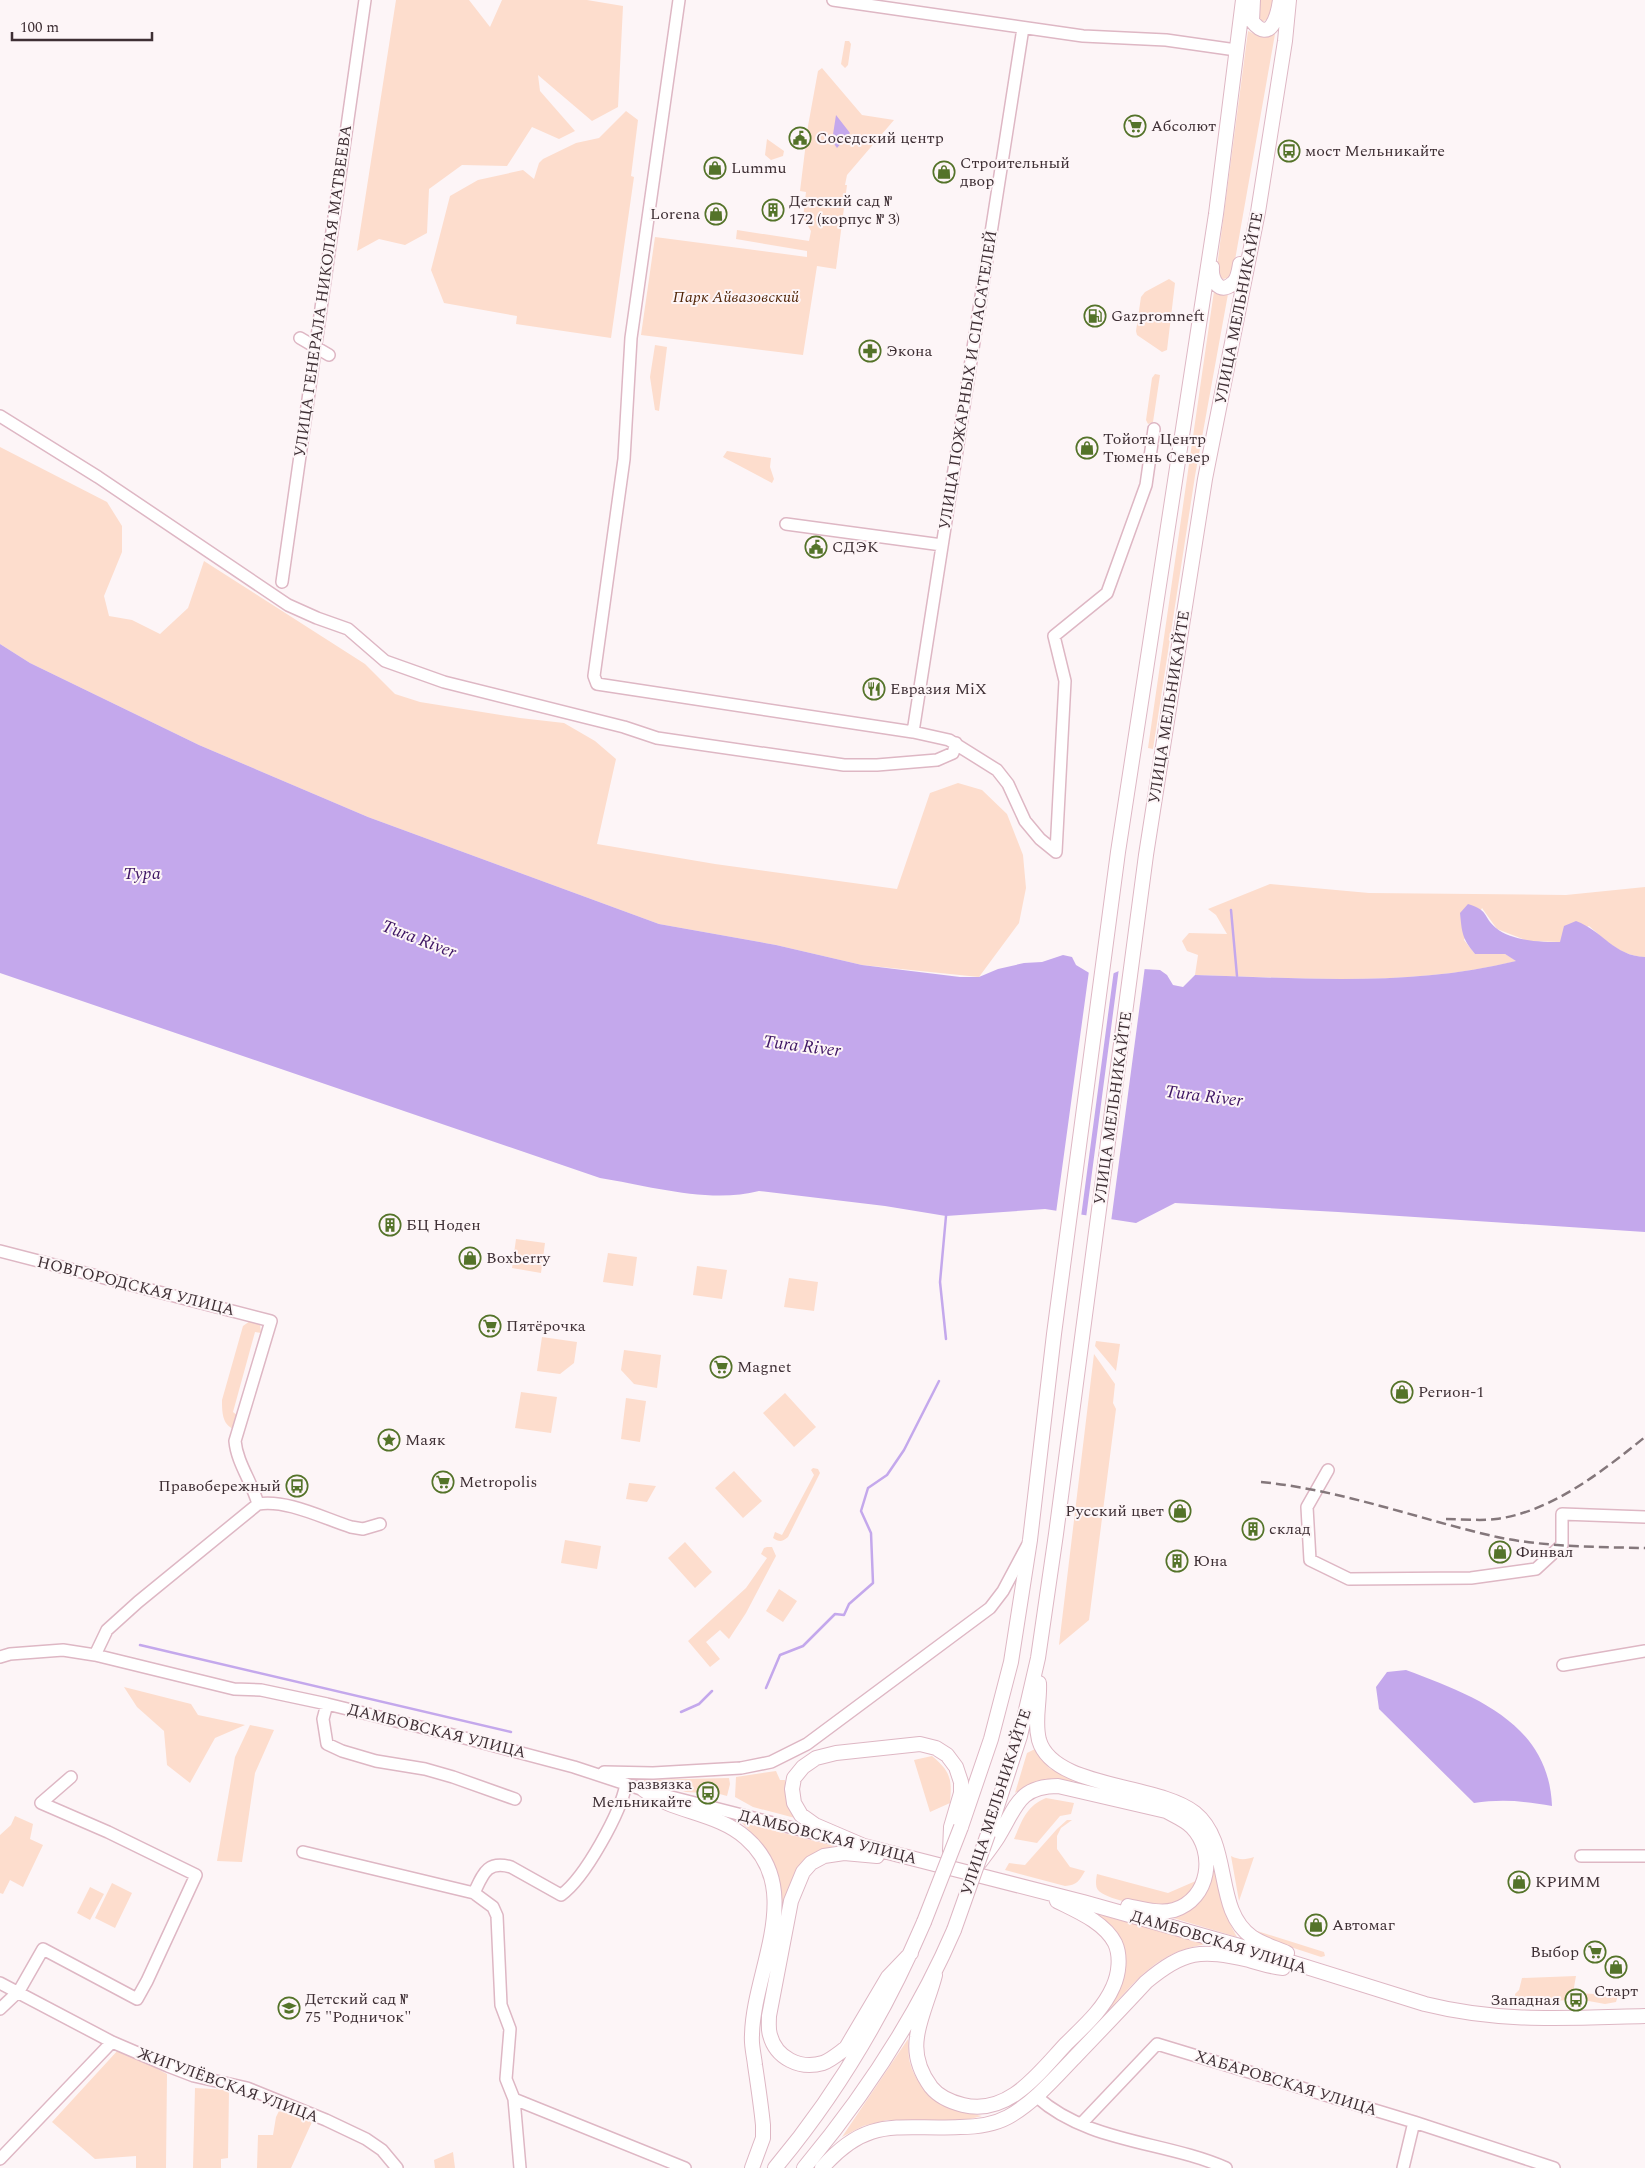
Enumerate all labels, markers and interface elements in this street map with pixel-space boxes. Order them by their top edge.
scale bar [12,10,152,42]
text: 100 m [20,16,59,39]
supermarket icon: Абсолют [1123,114,1147,138]
place label: Абсолют [1151,114,1216,138]
street label: УЛИЦА ГЕНЕРАЛА НИКОЛАЯ МАТВЕЕВА [288,123,358,459]
public building icon: Соседский центр [788,126,812,150]
place label: Соседский центр [816,126,944,150]
bus stop icon: мост Мельникайте [1277,139,1301,163]
place label: мост Мельникайте [1305,139,1445,163]
place label: Строительный двор [960,151,1070,193]
shop icon: Lummu [703,156,727,180]
place label: Lummu [731,156,787,180]
shop icon: Строительный двор [932,160,956,184]
place label: Детский сад № 172 (корпус № 3) [789,189,900,231]
building icon: Детский сад № 172 (корпус № 3) [761,198,785,222]
place label: Lorena [650,202,700,226]
shop icon: Lorena [704,202,728,226]
street label: УЛИЦА МЕЛЬНИКАЙТЕ [1209,210,1269,406]
street label: УЛИЦА ПОЖАРНЫХ И СПАСАТЕЛЕЙ [932,229,1004,531]
park label: Парк Айвазовский [673,285,800,309]
fuel station icon: Gazpromneft [1083,304,1107,328]
place label: Gazpromneft [1111,304,1205,328]
pharmacy icon: Экона [858,339,882,363]
place label: Экона [886,339,932,363]
place label: Тойота Центр Тюмень Север [1103,427,1210,469]
shop icon: Тойота Центр Тюмень Север [1075,436,1099,460]
public building icon: СДЭК [804,535,828,559]
place label: СДЭК [832,535,879,559]
street label: УЛИЦА МЕЛЬНИКАЙТЕ [1142,609,1196,805]
restaurant icon: Евразия MiX [862,677,886,701]
place label: Евразия MiX [890,677,987,701]
water label: Тура [123,860,161,887]
water label: Tura River [378,912,461,966]
street label: УЛИЦА МЕЛЬНИКАЙТЕ [1088,1010,1138,1206]
water label: Tura River [762,1028,843,1064]
water label: Tura River [1164,1078,1245,1114]
building icon: БЦ Ноден [378,1213,402,1237]
place label: БЦ Ноден [406,1213,481,1237]
shop icon: Boxberry [458,1246,482,1270]
place label: Boxberry [486,1246,551,1270]
street label: НОВГОРОДСКАЯ УЛИЦА [35,1250,237,1322]
supermarket icon: Пятёрочка [478,1314,502,1338]
place label: Пятёрочка [506,1314,586,1338]
supermarket icon: Magnet [709,1355,733,1379]
place label: Magnet [737,1355,792,1379]
shop icon: Регион-1 [1390,1380,1414,1404]
place label: Регион-1 [1418,1380,1484,1404]
place icon: Маяк [377,1428,401,1452]
place label: Маяк [405,1428,446,1452]
supermarket icon: Metropolis [431,1470,455,1494]
place label: Metropolis [459,1470,537,1494]
place label: Правобережный [158,1474,281,1498]
bus stop icon: Правобережный [285,1474,309,1498]
place label: Русский цвет [1065,1499,1164,1523]
shop icon: Русский цвет [1168,1499,1192,1523]
building icon: склад [1241,1517,1265,1541]
place label: склад [1269,1517,1311,1541]
shop icon: Финвал [1488,1540,1512,1564]
place label: Финвал [1516,1540,1573,1564]
building icon: Юна [1165,1549,1189,1573]
place label: Юна [1193,1549,1228,1573]
street label: ДАМБОВСКАЯ УЛИЦА [345,1697,529,1765]
street label: УЛИЦА МЕЛЬНИКАЙТЕ [954,1705,1038,1899]
place label: развязка Мельникайте [591,1772,692,1814]
bus stop icon: развязка Мельникайте [696,1781,720,1805]
street label: ДАМБОВСКАЯ УЛИЦА [736,1803,920,1871]
shop icon: КРИММ [1507,1870,1531,1894]
place label: КРИММ [1535,1870,1601,1894]
street label: ДАМБОВСКАЯ УЛИЦА [1128,1904,1310,1980]
shop icon: Автомаг [1304,1913,1328,1937]
place label: Автомаг [1332,1913,1395,1937]
place label: Выбор [1530,1940,1579,1964]
supermarket icon: Выбор [1583,1940,1607,1964]
shop icon: Старт [1604,1955,1628,1979]
place label: Старт [1594,1979,1638,2003]
place label: Детский сад № 75 "Родничок" [305,1987,411,2029]
place label: Западная [1490,1988,1560,2012]
bus stop icon: Западная [1564,1988,1588,2012]
school or university icon: Детский сад № 75 "Родничок" [277,1996,301,2020]
street label: ЖИГУЛЁВСКАЯ УЛИЦА [134,2041,322,2129]
street label: ХАБАРОВСКАЯ УЛИЦА [1192,2044,1380,2122]

